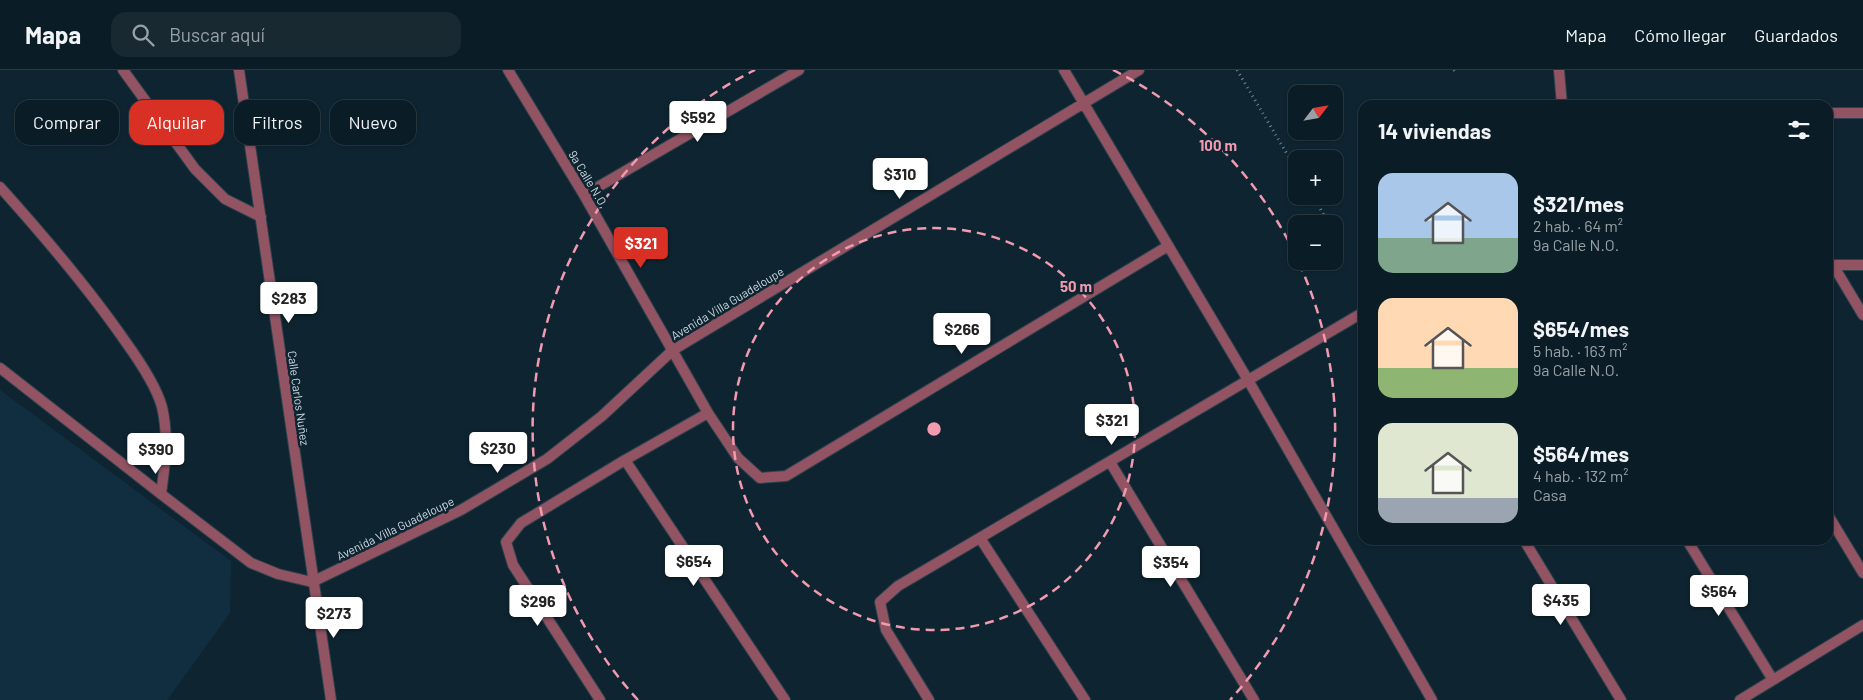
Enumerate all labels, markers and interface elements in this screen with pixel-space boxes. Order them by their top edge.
search box [111,12,461,57]
text: Mapa [25,20,81,49]
icon: search [129,21,157,49]
text: Buscar aquí [169,23,265,46]
text: Mapa [1565,24,1606,46]
text: Cómo llegar [1634,24,1726,46]
text: Guardados [1754,24,1838,46]
north arrow [1288,85,1342,140]
map controls [1288,85,1343,270]
chip: Comprar [15,100,119,145]
chip: Alquilar [129,100,224,145]
chip: Filtros [234,100,320,145]
chip: Nuevo [330,100,416,145]
pin: $592 [668,100,728,143]
text: $592 [680,107,716,126]
icon: filters [1785,116,1813,144]
text: 14 viviendas [1378,118,1491,143]
text: 100 m [1199,136,1237,154]
street label: 9a Calle N.O. [566,148,612,210]
button: + [1288,150,1343,205]
pin: $310 [870,158,930,200]
text: $310 [884,164,916,183]
text: $321/mes [1533,191,1624,216]
icon: home [1418,193,1478,253]
button: − [1288,215,1343,270]
text: 2 hab. · 64 m² [1533,216,1623,235]
pin: $321 [611,226,671,269]
text: $321 [625,233,657,252]
text: 9a Calle N.O. [1533,235,1619,254]
street label: Avenida Villa Guadeloupe [668,264,786,342]
text: 50 m [1060,277,1092,295]
pin: $283 [259,282,319,324]
text: $283 [271,288,307,307]
pin: $266 [932,312,992,355]
text: $654/mes [1533,316,1629,341]
icon: home [1418,318,1478,378]
text: $266 [944,319,980,338]
text: 5 hab. · 163 m² [1533,341,1628,360]
street label: Calle Carlos Nuñez [285,350,313,446]
text: 9a Calle N.O. [1533,360,1619,379]
pin: $321 [1082,404,1142,446]
text: $321 [1096,410,1128,429]
centre of rings [925,420,943,438]
pin: $390 [126,432,186,475]
pin: $230 [468,432,528,474]
text: $230 [480,438,516,457]
text: $390 [138,439,174,458]
text: $564/mes [1533,441,1629,466]
icon: home [1418,443,1478,503]
text: 4 hab. · 132 m² [1533,466,1629,485]
text: Casa [1533,485,1567,504]
street label: Avenida Villa Guadeloupe [334,493,456,563]
pin: $654 [664,544,724,587]
pin: $354 [1141,546,1201,588]
text: $654 [676,551,712,570]
text: $354 [1153,552,1189,571]
pin: $564 [1689,574,1749,617]
text: $564 [1701,581,1737,600]
pin: $296 [508,584,568,627]
pin: $435 [1531,584,1591,626]
text: $435 [1543,590,1579,609]
text: $296 [520,591,556,610]
pin: $273 [304,596,364,639]
text: $273 [317,603,351,622]

